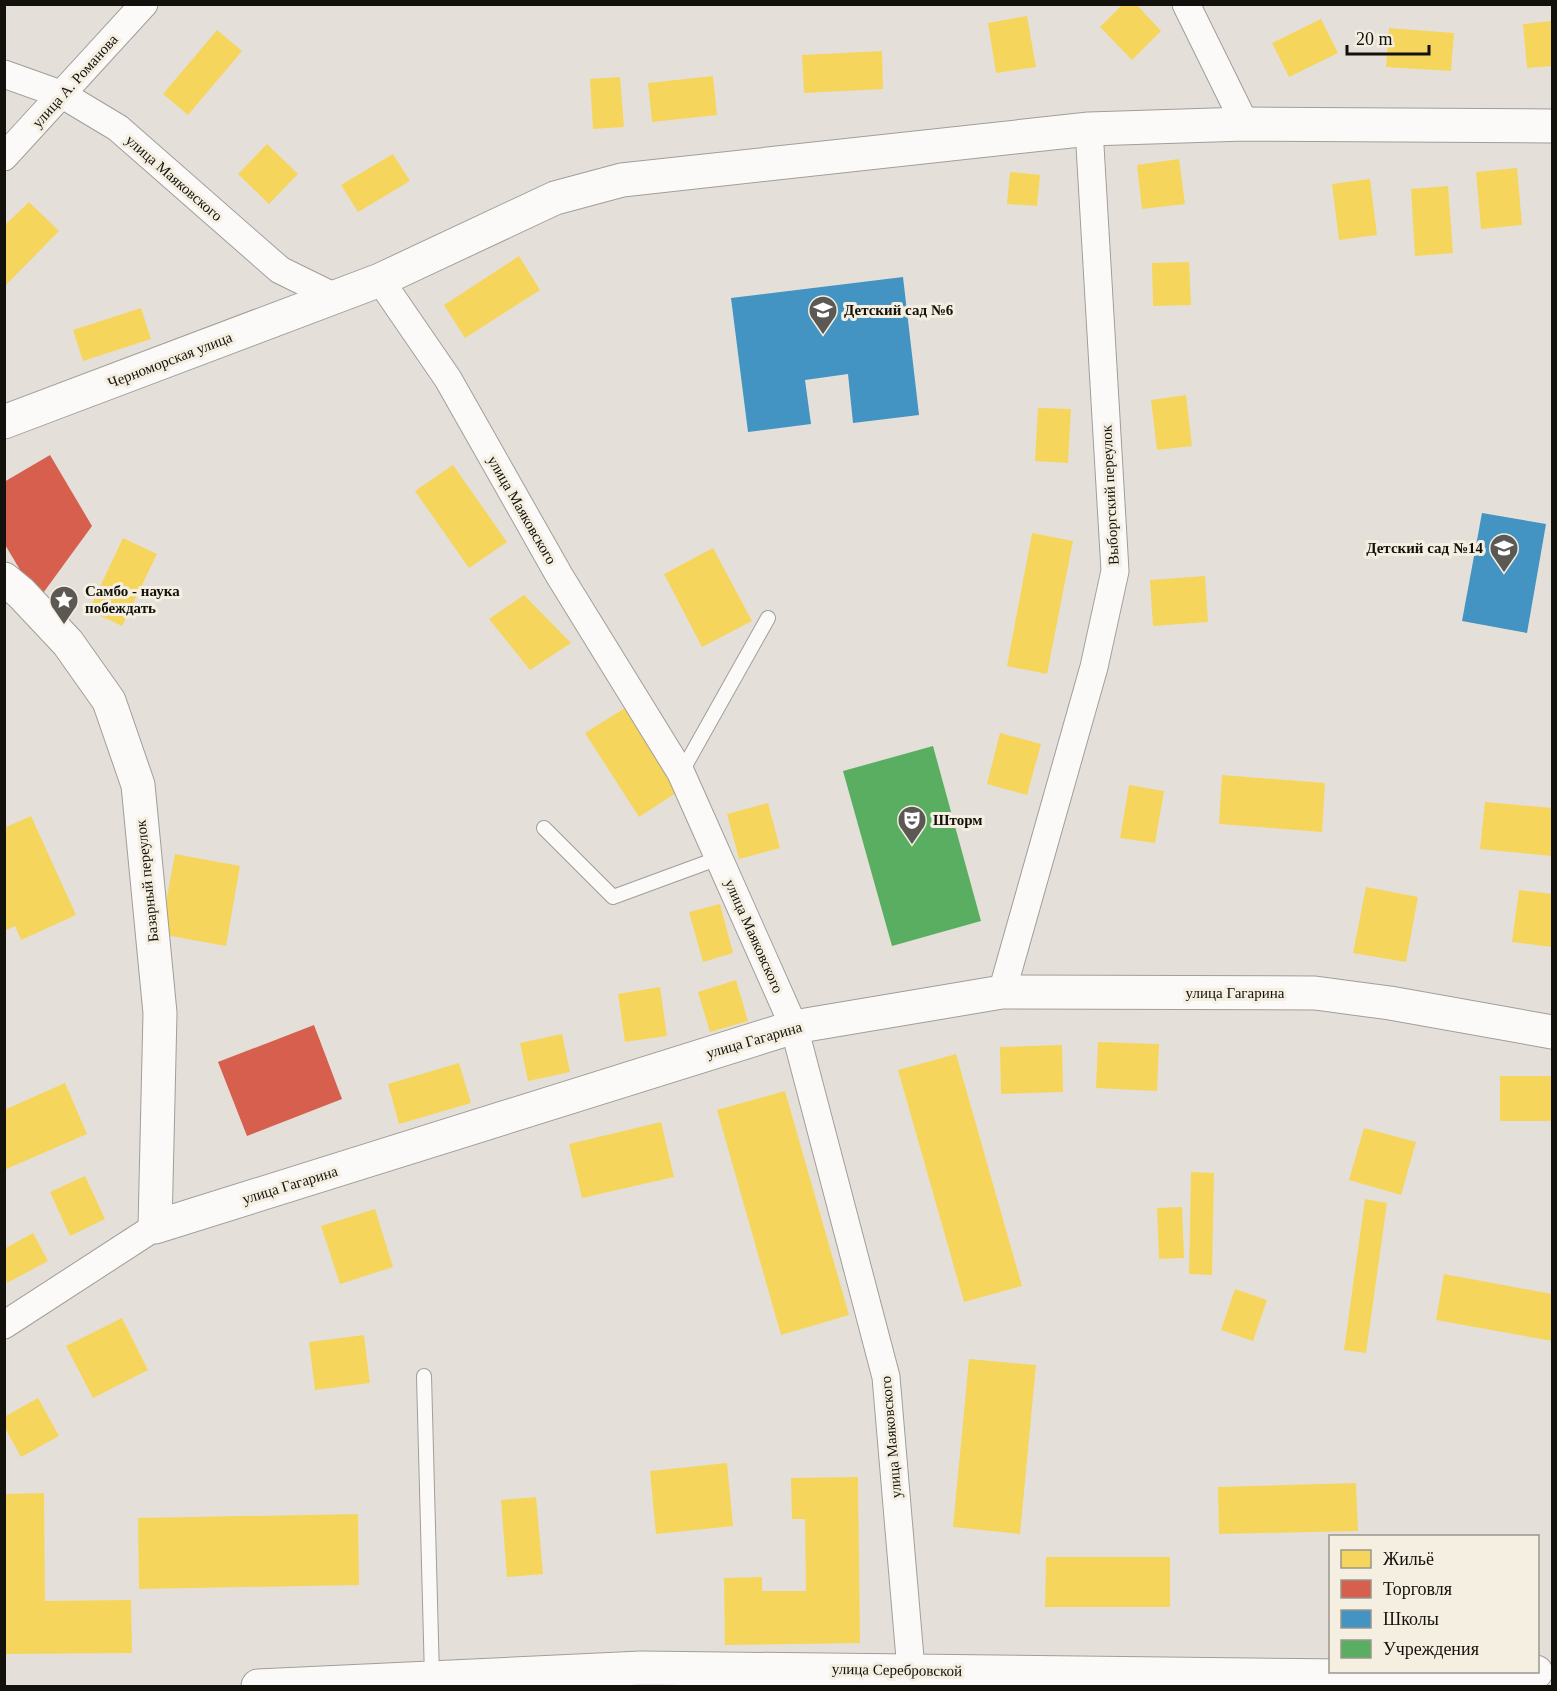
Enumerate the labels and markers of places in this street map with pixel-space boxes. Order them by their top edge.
school or university icon: Детский сад №6 [807,294,839,336]
place label: Детский сад №6 [844,302,954,318]
school or university icon: Детский сад №14 [1488,532,1520,574]
place label: Детский сад №14 [1366,540,1483,556]
place label: Самбо - наука побеждать [85,583,180,616]
place icon: Самбо - наука побеждать [48,584,80,626]
theatre icon: Шторм [896,804,928,846]
place label: Шторм [933,812,982,828]

